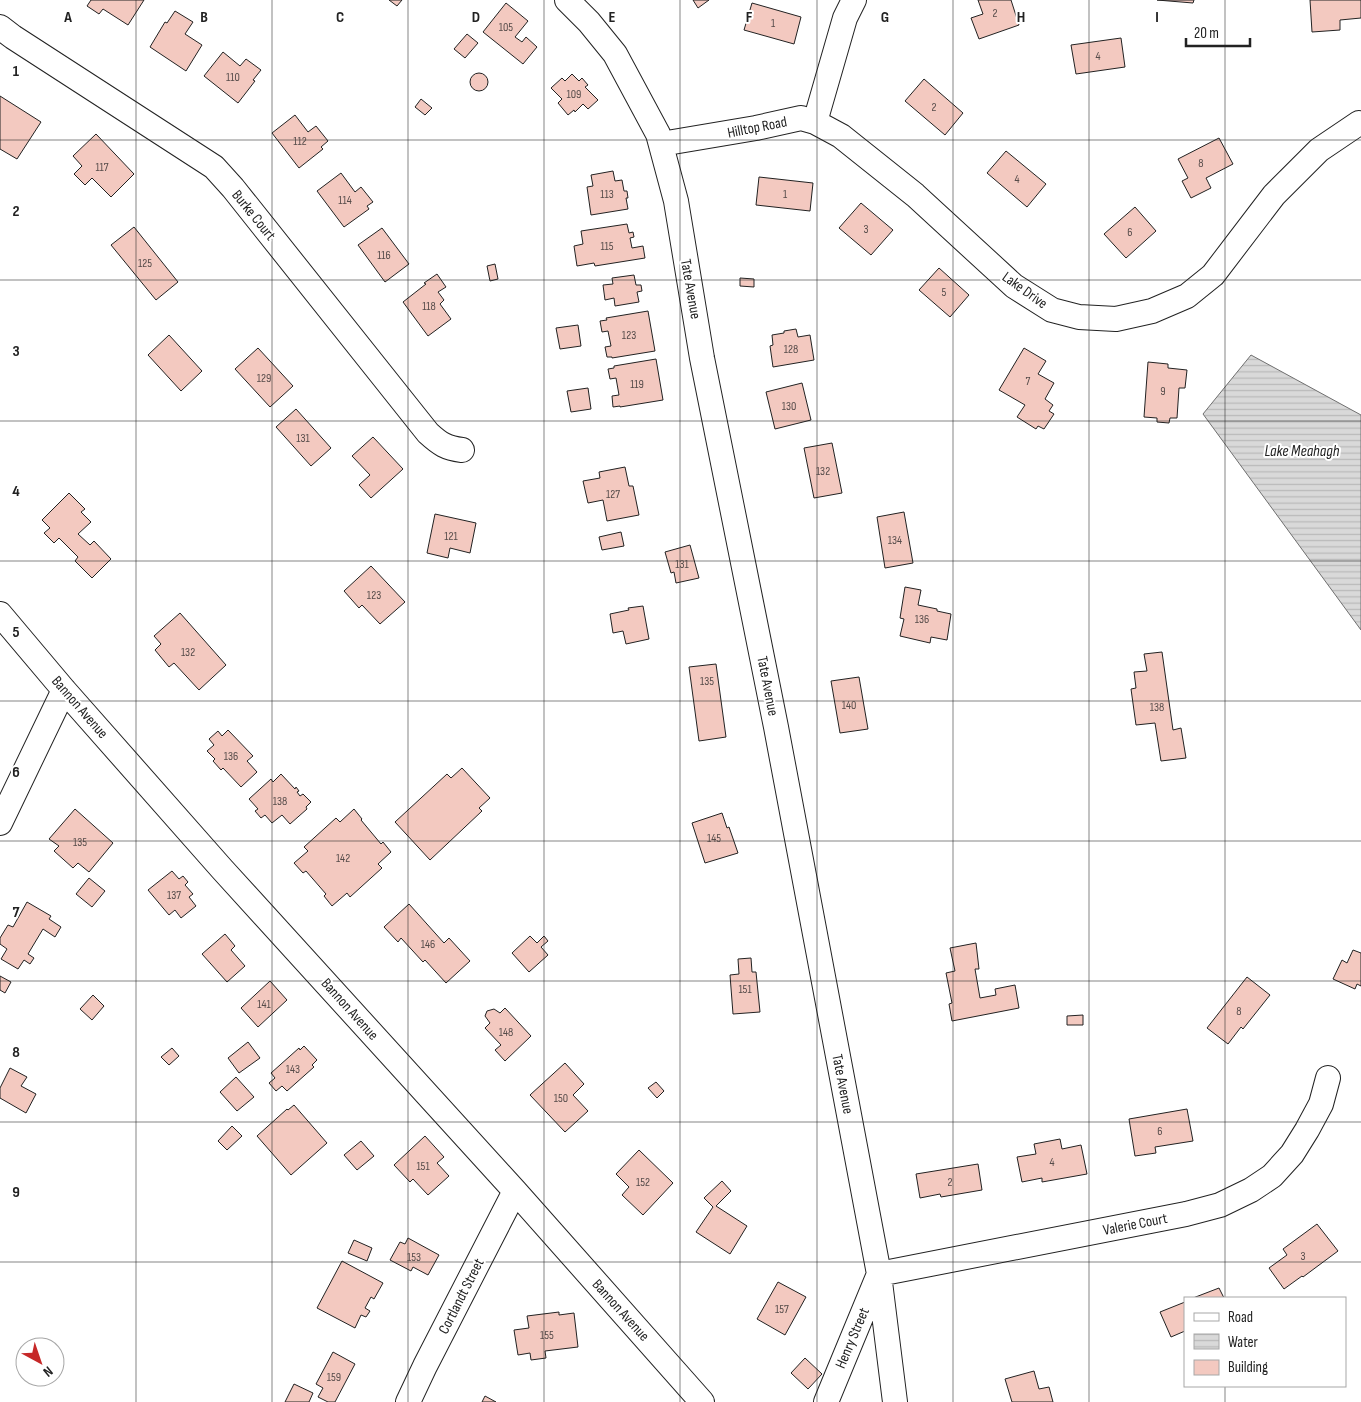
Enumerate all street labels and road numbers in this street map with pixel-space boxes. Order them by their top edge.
street label: Hilltop Road [726,112,788,143]
street label: Burke Court [227,186,280,245]
street label: Tate Avenue [676,258,705,320]
street label: Lake Drive [998,268,1051,313]
street label: Tate Avenue [752,655,783,718]
street label: Bannon Avenue [47,672,112,743]
street label: Bannon Avenue [317,974,382,1044]
street label: Tate Avenue [827,1053,858,1116]
street label: Valerie Court [1101,1209,1169,1240]
street label: Cortlandt Street [434,1255,489,1337]
street label: Bannon Avenue [588,1275,653,1345]
street label: Henry Street [831,1304,874,1372]

